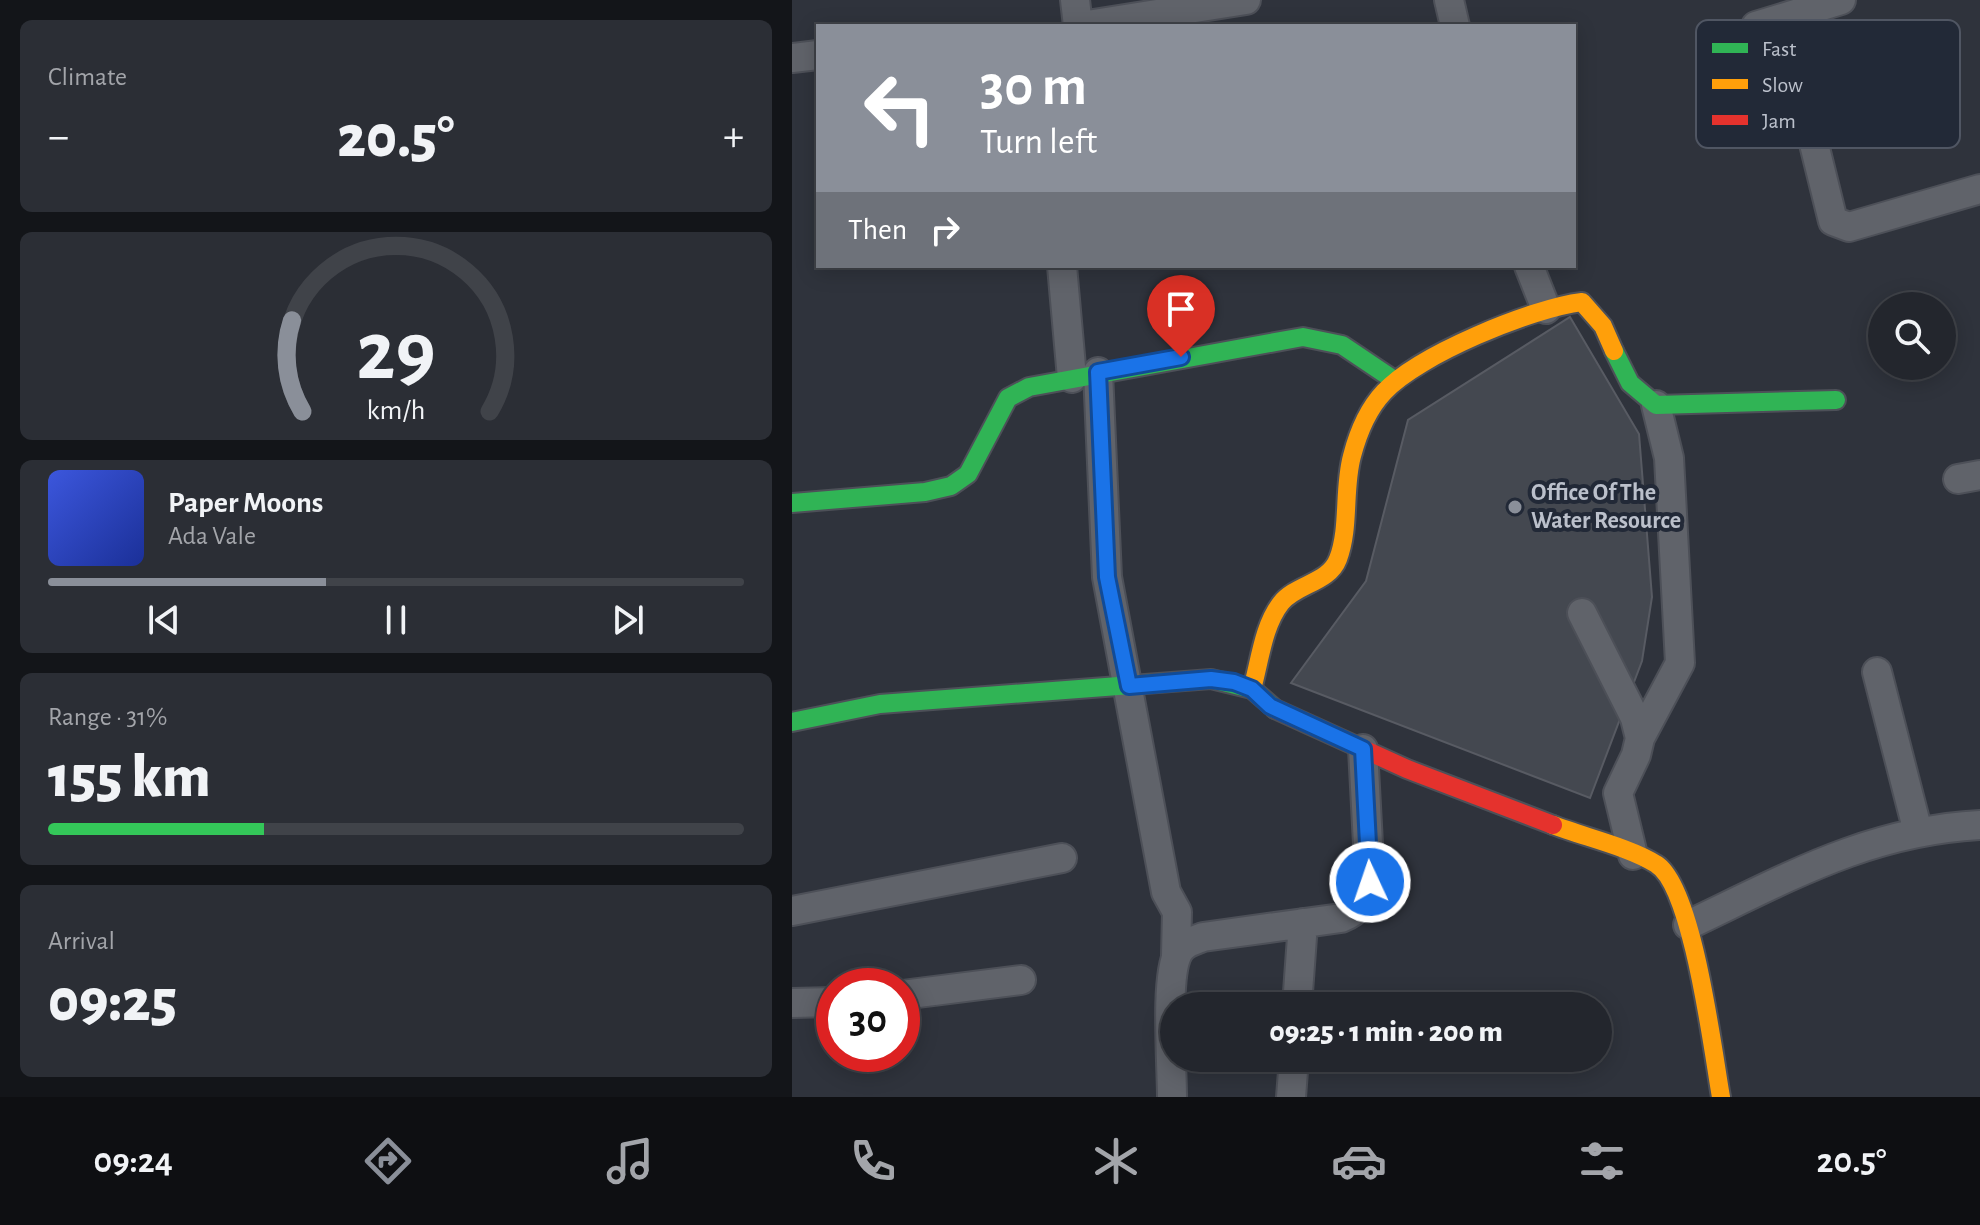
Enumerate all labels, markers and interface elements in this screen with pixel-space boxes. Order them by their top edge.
legend [1696,20,1960,148]
text: Fast [1762,38,1796,60]
icon: left [848,56,952,160]
text: 30 m [980,59,1087,115]
text: Climate [48,64,127,90]
text: Slow [1762,74,1803,96]
text: 20.5° [337,108,455,168]
text: Jam [1762,110,1796,132]
text: − [48,115,69,159]
text: + [723,115,744,159]
text: Turn left [980,124,1097,160]
icon: right [923,208,967,252]
text: Then [848,215,907,245]
pin [1147,275,1215,357]
icon: arrive [1159,287,1203,331]
map controls [1868,292,1956,380]
button: search [1868,292,1956,380]
text: 29 [356,311,436,395]
text: km/h [367,396,425,425]
place label: Office Of The Water Resource [1531,481,1681,533]
text: Paper Moons [168,488,323,518]
marker: Office Of The Water Resource [1506,498,1524,516]
text: Ada Vale [168,523,256,549]
icon: previous [142,598,186,642]
icon: pause [374,598,418,642]
icon: next [606,598,650,642]
text: Range · 31% [48,704,167,730]
text: 155 km [48,748,211,808]
position arrow [1328,840,1412,924]
text: Arrival [48,928,115,954]
speed limit sign: 30 [816,968,920,1072]
text: 09:25 [48,972,177,1032]
text: 09:25 · 1 min · 200 m [1269,1017,1503,1047]
icon: directions [360,1133,416,1189]
icon: music [602,1133,658,1189]
icon: phone [845,1133,901,1189]
icon: climate [1088,1133,1144,1189]
icon: car [1331,1133,1387,1189]
icon: filters [1574,1133,1630,1189]
text: 09:24 [93,1143,173,1179]
text: 20.5° [1816,1143,1886,1179]

